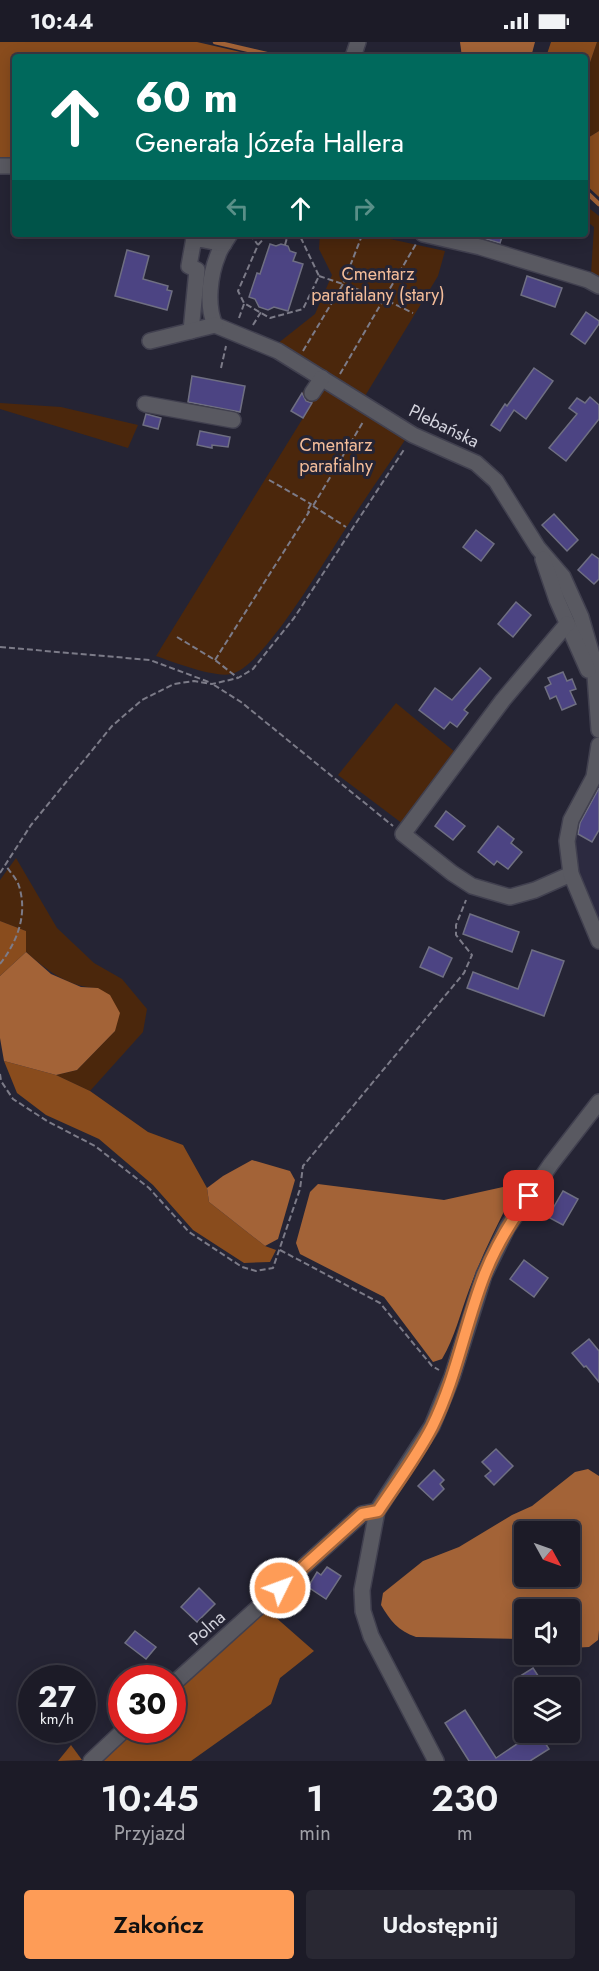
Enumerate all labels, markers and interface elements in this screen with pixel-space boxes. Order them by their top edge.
text: 10:44 [30,5,94,37]
text: 60 m [135,67,238,128]
icon: ahead [36,78,114,156]
text: Generała Józefa Hallera [135,123,404,162]
icon: left [221,192,254,225]
icon: ahead [284,192,317,225]
icon: right [347,192,380,225]
park label: Cmentarz parafialany (stary) [311,261,445,308]
street label: Plebańska [404,398,484,454]
park label: Cmentarz parafialny [299,432,373,479]
pin [503,1170,554,1221]
icon: arrive [512,1179,545,1212]
north arrow [514,1521,580,1587]
map controls [514,1521,580,1743]
position arrow [248,1556,312,1620]
button: sound [514,1599,580,1665]
street label: Polna [183,1604,231,1652]
speed limit sign: 30 [108,1665,186,1743]
text: 27 [38,1675,76,1718]
button: layers [514,1677,580,1743]
text: km/h [40,1708,74,1730]
text: 10:45 [101,1772,199,1824]
text: 1 [306,1772,324,1824]
text: 230 [431,1772,498,1824]
text: Przyjazd [114,1819,185,1848]
text: min [299,1819,331,1848]
text: m [457,1819,473,1848]
button: Zakończ [24,1890,294,1959]
button: Udostępnij [306,1890,575,1959]

